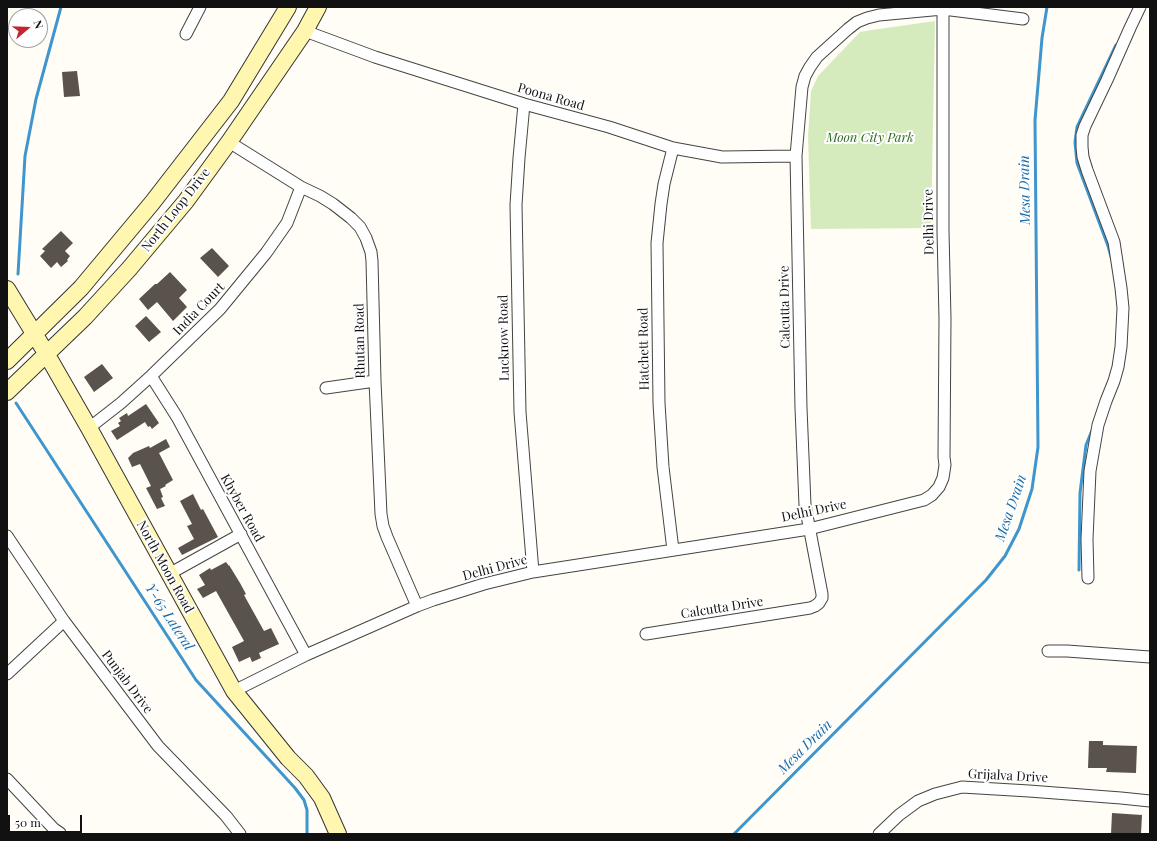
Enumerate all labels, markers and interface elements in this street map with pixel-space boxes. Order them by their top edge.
north arrow [8,8,48,48]
text: N [30,18,47,30]
street label: Poona Road [516,80,586,114]
park label: Moon City Park [826,130,914,146]
water label: Mesa Drain [1016,155,1034,225]
street label: North Loop Drive [139,165,213,255]
street label: Delhi Drive [921,189,937,255]
street label: Calcutta Drive [776,265,794,349]
street label: India Court [170,279,228,339]
street label: Lucknow Road [495,295,513,381]
street label: Rhutan Road [352,303,368,379]
street label: Hatchett Road [635,307,653,391]
street label: Khyber Road [217,471,267,545]
water label: Mesa Drain [992,472,1030,544]
street label: Delhi Drive [780,496,848,526]
street label: North Moon Road [133,518,197,616]
street label: Delhi Drive [461,552,529,584]
water label: Y-65 Lateral [141,580,197,654]
street label: Calcutta Drive [680,594,764,622]
street label: Punjab Drive [98,647,156,717]
water label: Mesa Drain [774,716,836,778]
street label: Grijalva Drive [968,766,1048,786]
scale bar [10,807,84,833]
text: 50 m [15,814,41,830]

